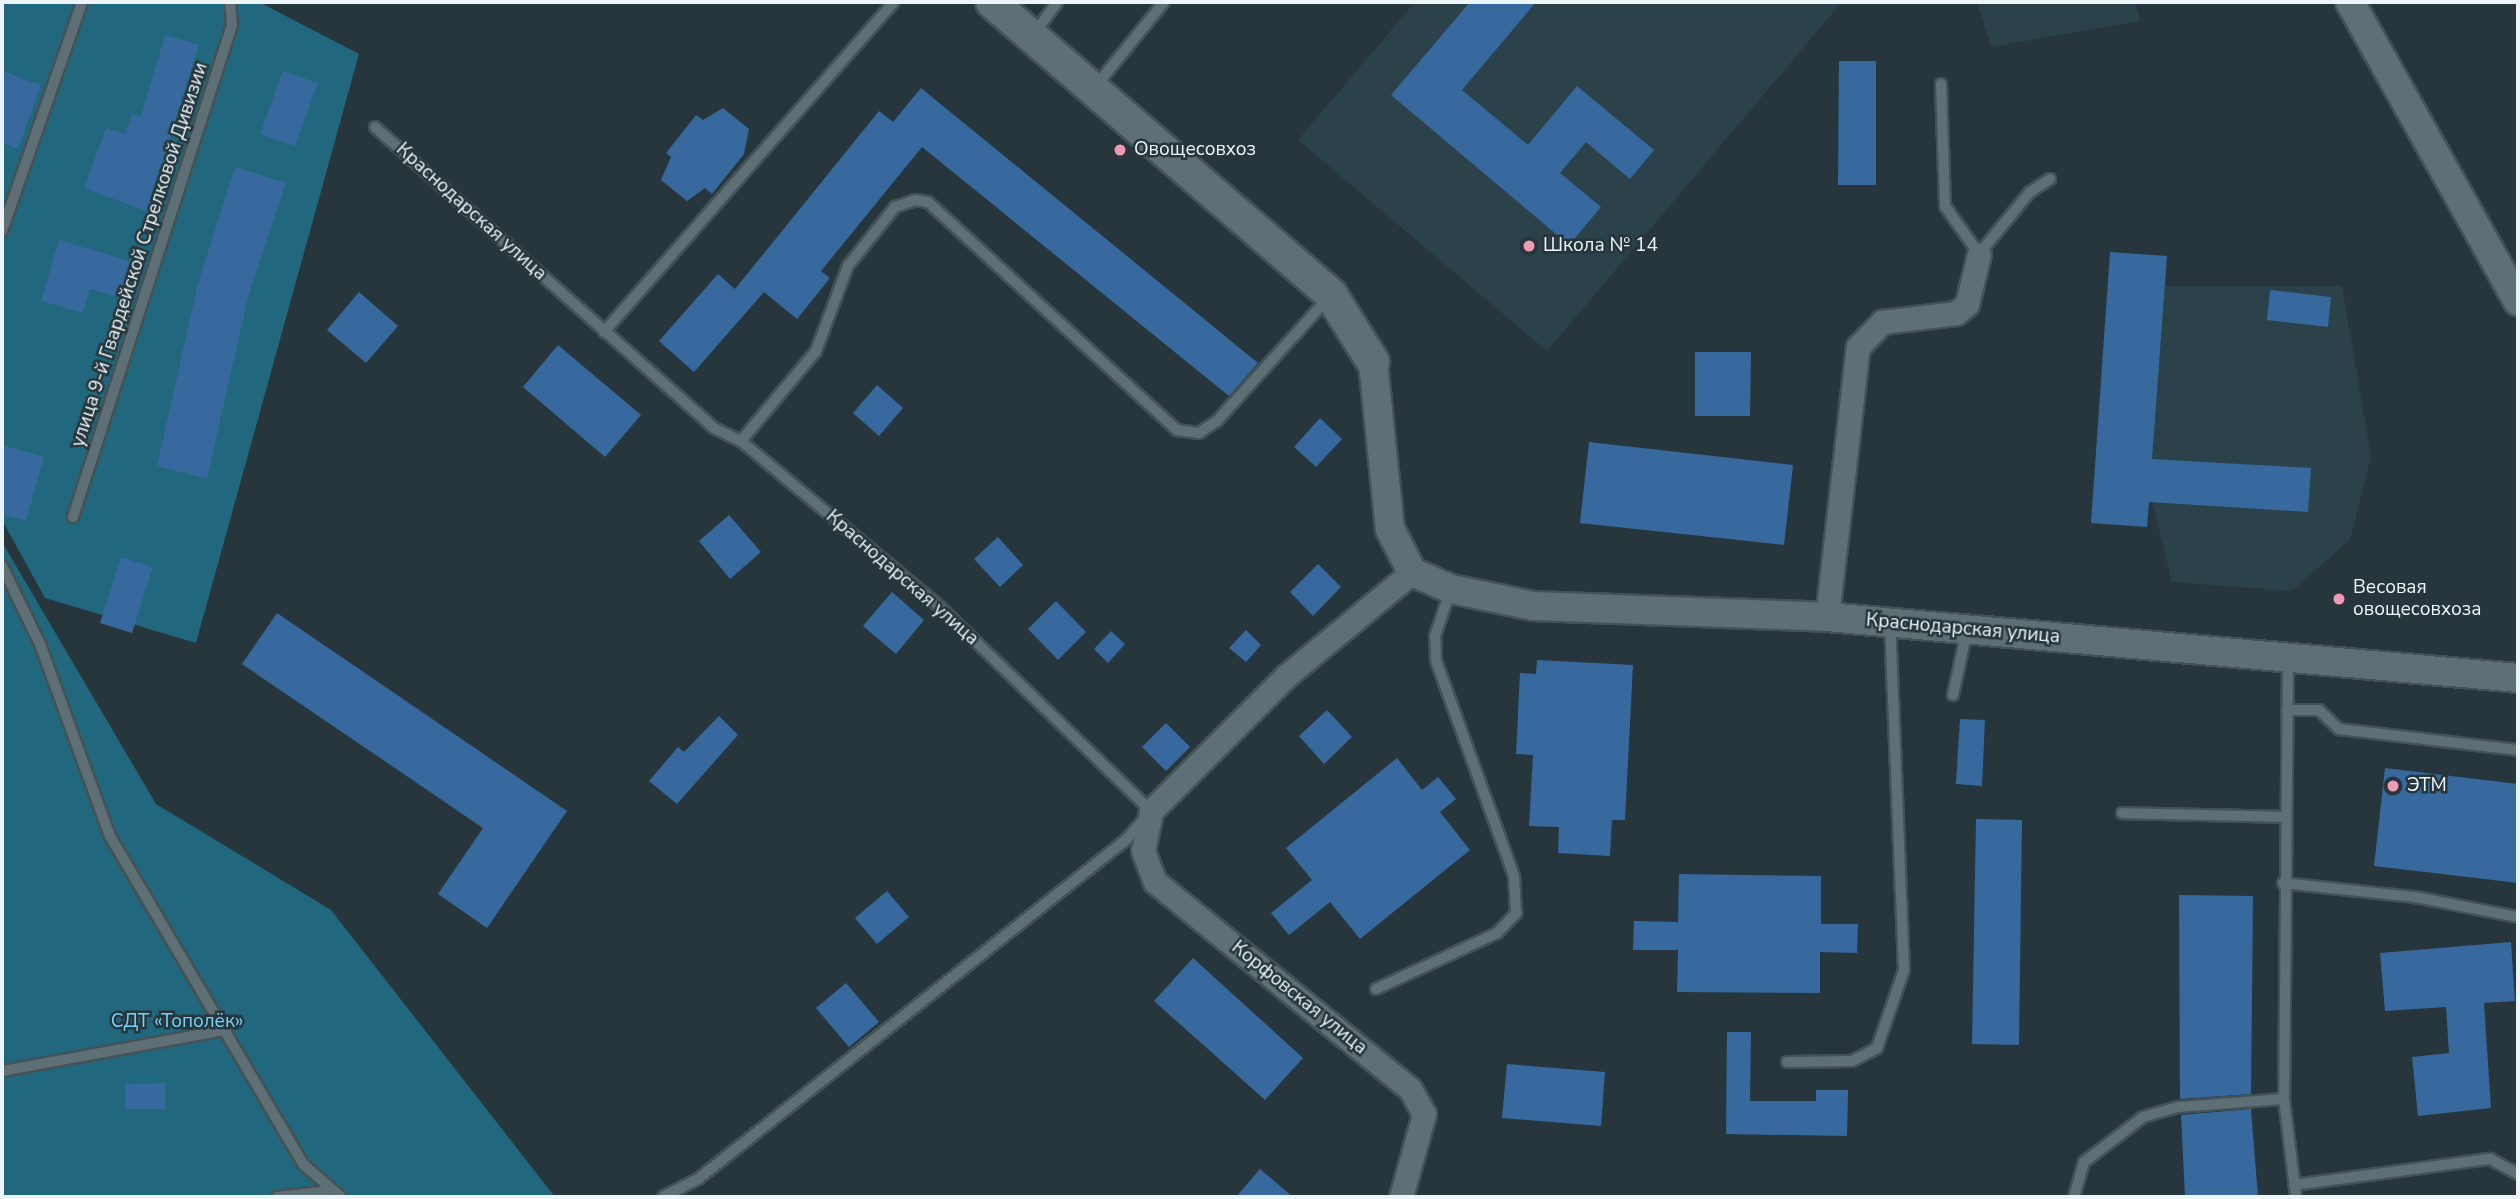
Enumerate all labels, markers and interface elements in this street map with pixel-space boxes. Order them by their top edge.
street label: улица 9-й Гвардейской Стрелковой Дивизии [67,60,213,450]
street label: Краснодарская улица [391,138,551,286]
place label: Овощесовхоз [1134,139,1256,161]
marker: Овощесовхоз [1112,142,1128,158]
place label: Школа № 14 [1543,235,1658,257]
marker: Школа № 14 [1521,238,1537,254]
street label: Краснодарская улица [821,506,983,650]
place label: Весовая овощесовхоза [2353,577,2481,621]
marker: Весовая овощесовхоза [2331,591,2347,607]
street label: Краснодарская улица [1865,609,2061,649]
place label: ЭТМ [2407,775,2447,797]
marker: ЭТМ [2385,778,2401,794]
street label: Корфовская улица [1227,936,1371,1060]
park label: СДТ «Тополёк» [111,1011,243,1033]

